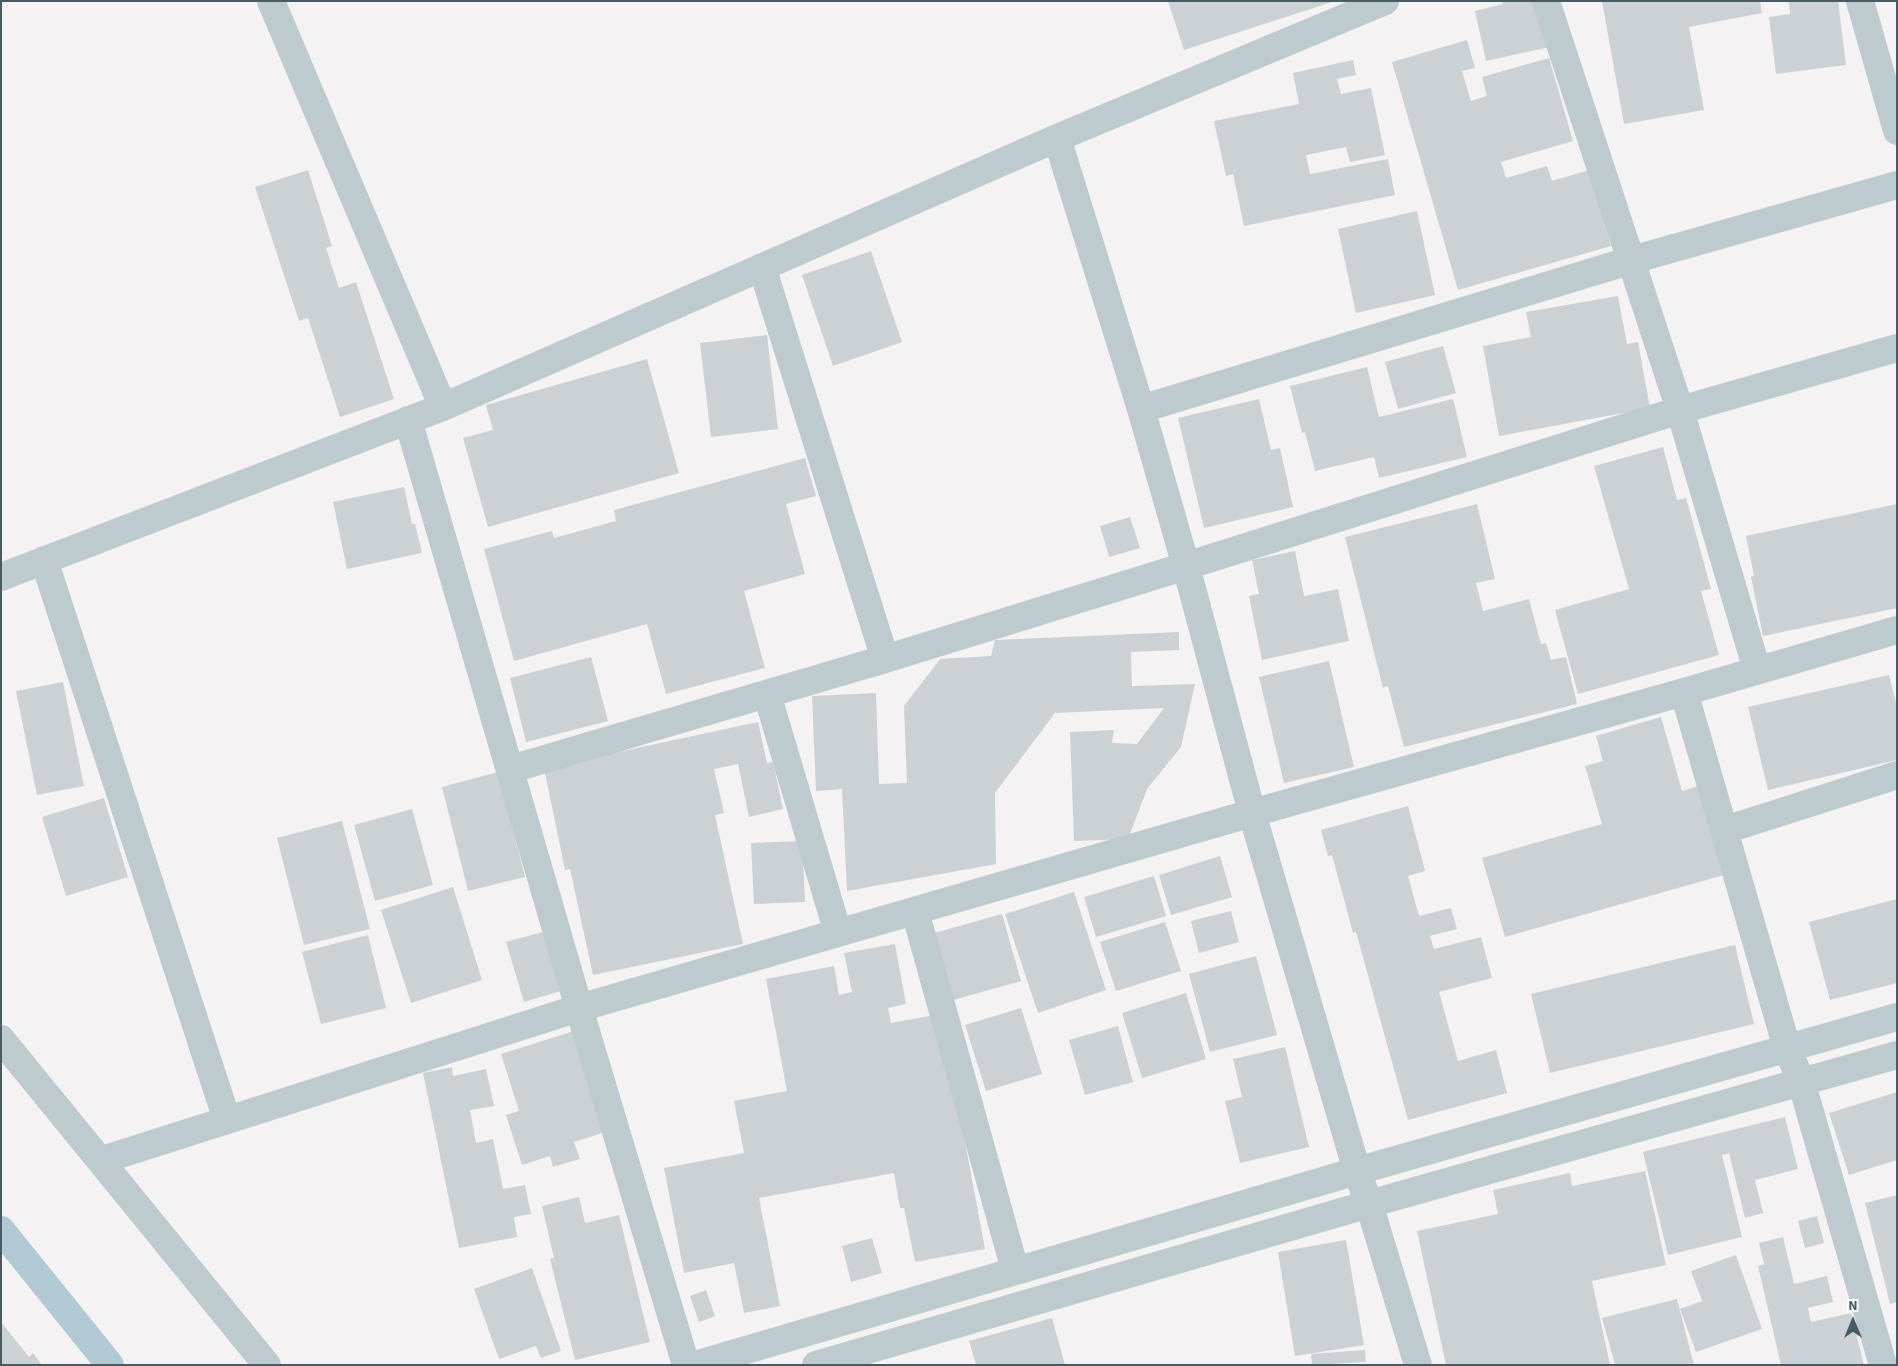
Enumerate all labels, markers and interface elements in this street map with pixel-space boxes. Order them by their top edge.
north arrow [1828,1296,1878,1346]
text: N [1848,1296,1858,1316]

